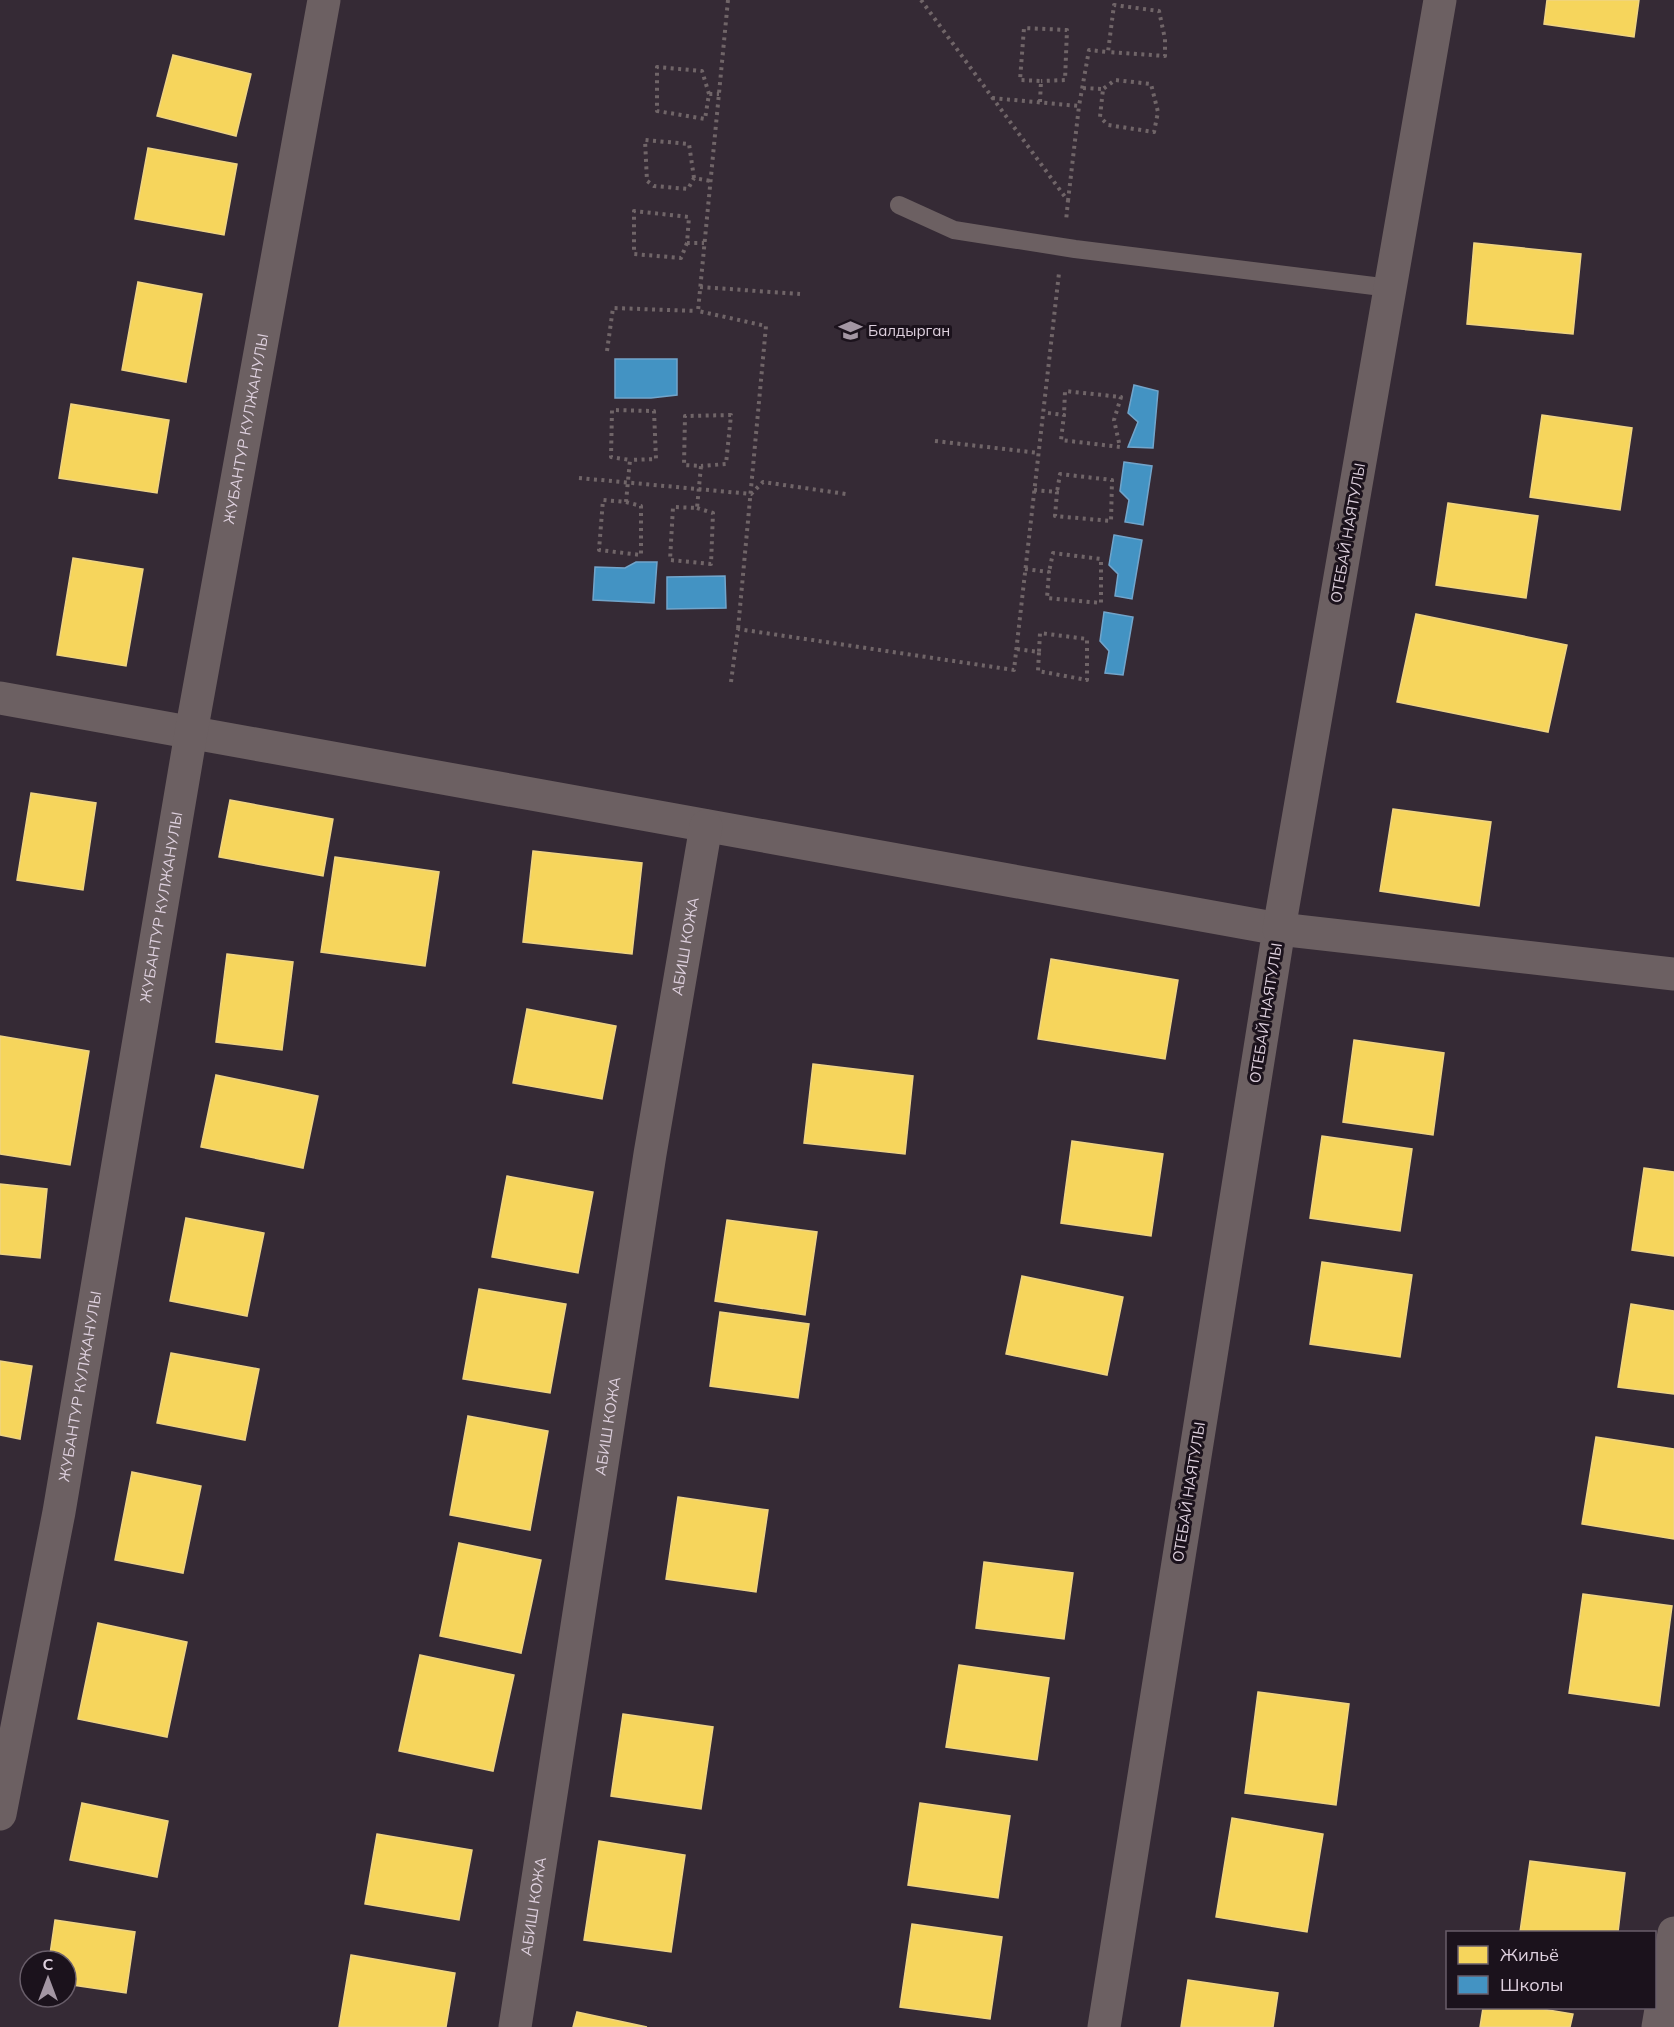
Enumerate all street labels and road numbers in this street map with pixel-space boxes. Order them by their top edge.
street label: ЖУБАНТУР КУЛЖАНУЛЫ [219,332,272,525]
street label: ОТЕБАЙ НАЯТУЛЫ [1326,462,1369,604]
street label: ЖУБАНТУР КУЛЖАНУЛЫ [135,810,186,1004]
street label: АБИШ КОЖА [667,896,703,997]
street label: ОТЕБАЙ НАЯТУЛЫ [1245,942,1286,1084]
street label: ЖУБАНТУР КУЛЖАНУЛЫ [54,1290,105,1483]
street label: АБИШ КОЖА [590,1375,624,1477]
street label: ОТЕБАЙ НАЯТУЛЫ [1168,1421,1209,1563]
street label: АБИШ КОЖА [516,1856,550,1957]

